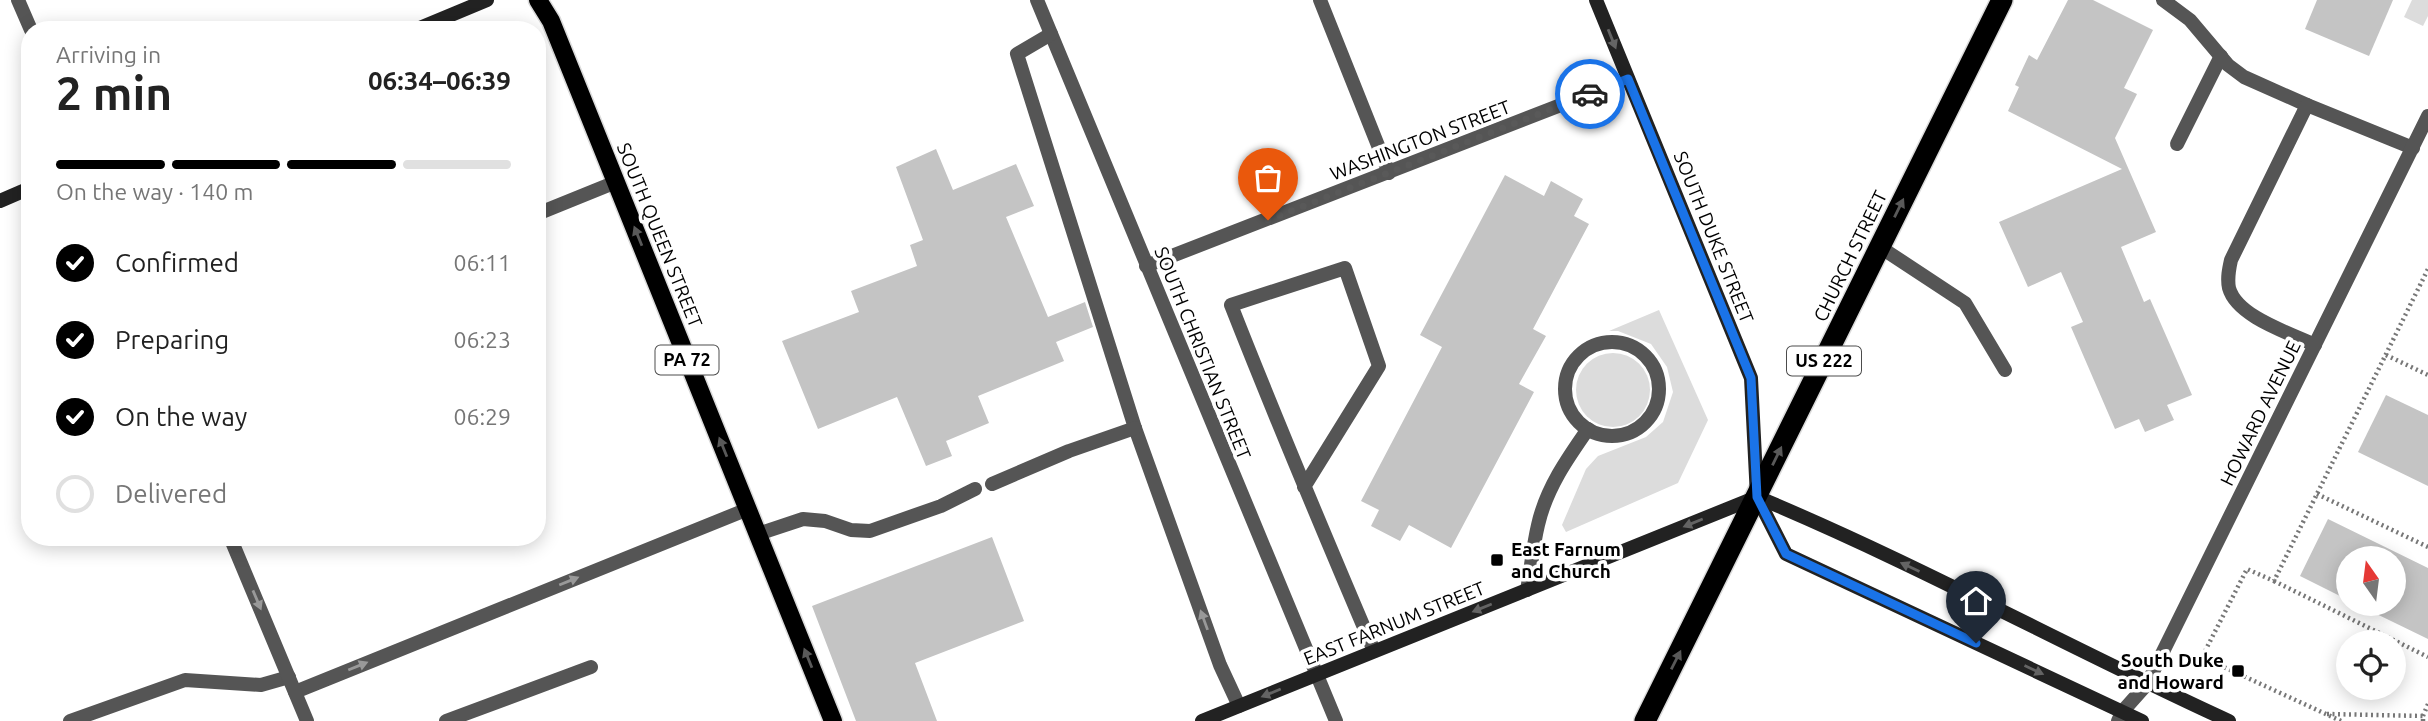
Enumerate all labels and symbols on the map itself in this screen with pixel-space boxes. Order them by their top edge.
one-way arrow [1607,29,1618,50]
courier [1555,59,1625,129]
street label: WASHINGTON STREET [1327,95,1514,185]
street label: SOUTH QUEEN STREET [613,140,707,331]
pin [1238,148,1298,220]
street label: SOUTH DUKE STREET [1670,148,1759,326]
street label: CHURCH STREET [1809,187,1891,325]
one-way arrow [1894,198,1905,218]
one-way arrow [632,225,643,246]
street label: SOUTH CHRISTIAN STREET [1150,244,1256,463]
street label: HOWARD AVENUE [2215,337,2305,489]
road number: PA 72 [656,346,718,374]
road number: US 222 [1787,346,1861,376]
one-way arrow [717,436,728,457]
one-way arrow [1771,446,1782,466]
one-way arrow [1683,517,1704,528]
place label: East Farnum and Church [1511,538,1621,582]
north arrow [2336,546,2406,616]
marker: East Farnum and Church [1489,552,1505,568]
one-way arrow [1900,561,1920,573]
pin [1946,571,2006,643]
one-way arrow [559,575,579,587]
street label: EAST FARNUM STREET [1300,576,1488,669]
one-way arrow [251,590,263,610]
one-way arrow [1472,602,1493,613]
one-way arrow [1198,609,1209,630]
one-way arrow [802,647,813,668]
place label: South Duke and Howard [2118,649,2224,693]
one-way arrow [1670,650,1681,670]
one-way arrow [348,661,369,672]
marker: South Duke and Howard [2230,663,2246,679]
one-way arrow [2024,664,2044,676]
one-way arrow [1261,687,1282,698]

